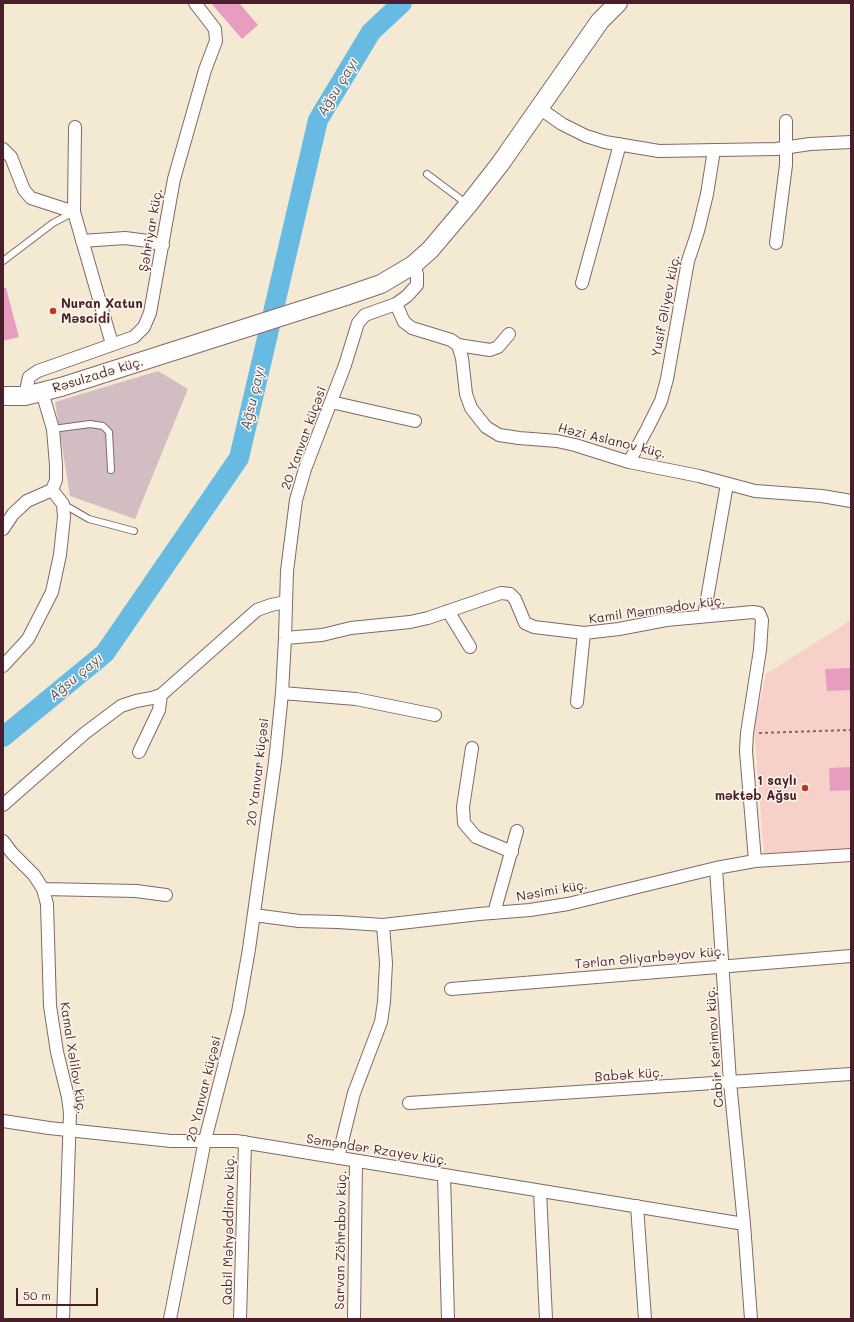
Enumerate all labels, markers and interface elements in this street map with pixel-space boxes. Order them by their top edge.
water label: Ağsu çayı [314,55,362,119]
street label: Şəhriyar küç. [136,187,166,273]
street label: Yusif Əliyev küç. [648,253,684,359]
place label: Nuran Xatun Məscidi [61,296,143,327]
marker: Nuran Xatun Məscidi [48,306,58,316]
street label: Rəsulzadə küç. [51,354,145,396]
water label: Ağsu çayı [237,364,269,432]
street label: 20 Yanvar küçəsi [278,384,330,492]
street label: Həzi Aslanov küç. [556,420,668,462]
street label: Kamil Məmmədov küç. [588,593,726,627]
water label: Ağsu çayı [46,650,106,704]
street label: 20 Yanvar küçəsi [244,717,272,827]
place label: 1 saylı məktəb Ağsu [715,773,797,804]
marker: 1 saylı məktəb Ağsu [800,783,810,793]
street label: Nəsimi küç. [515,877,589,905]
street label: Tərlan Əliyarbəyov küç. [574,944,726,972]
street label: Cabir Kərimov küç. [703,986,727,1108]
street label: Kamal Xəlilov küç. [56,1001,90,1115]
street label: 20 Yanvar küçəsi [183,1034,225,1144]
street label: Babək küç. [594,1065,664,1085]
street label: Səməndər Rzayev küç. [305,1131,449,1169]
street label: Qabil Məhyəddinov küç. [220,1155,238,1305]
street label: Sarvan Zöhrabov küç. [332,1170,350,1310]
scale bar [18,1280,100,1306]
text: 50 m [23,1287,51,1303]

